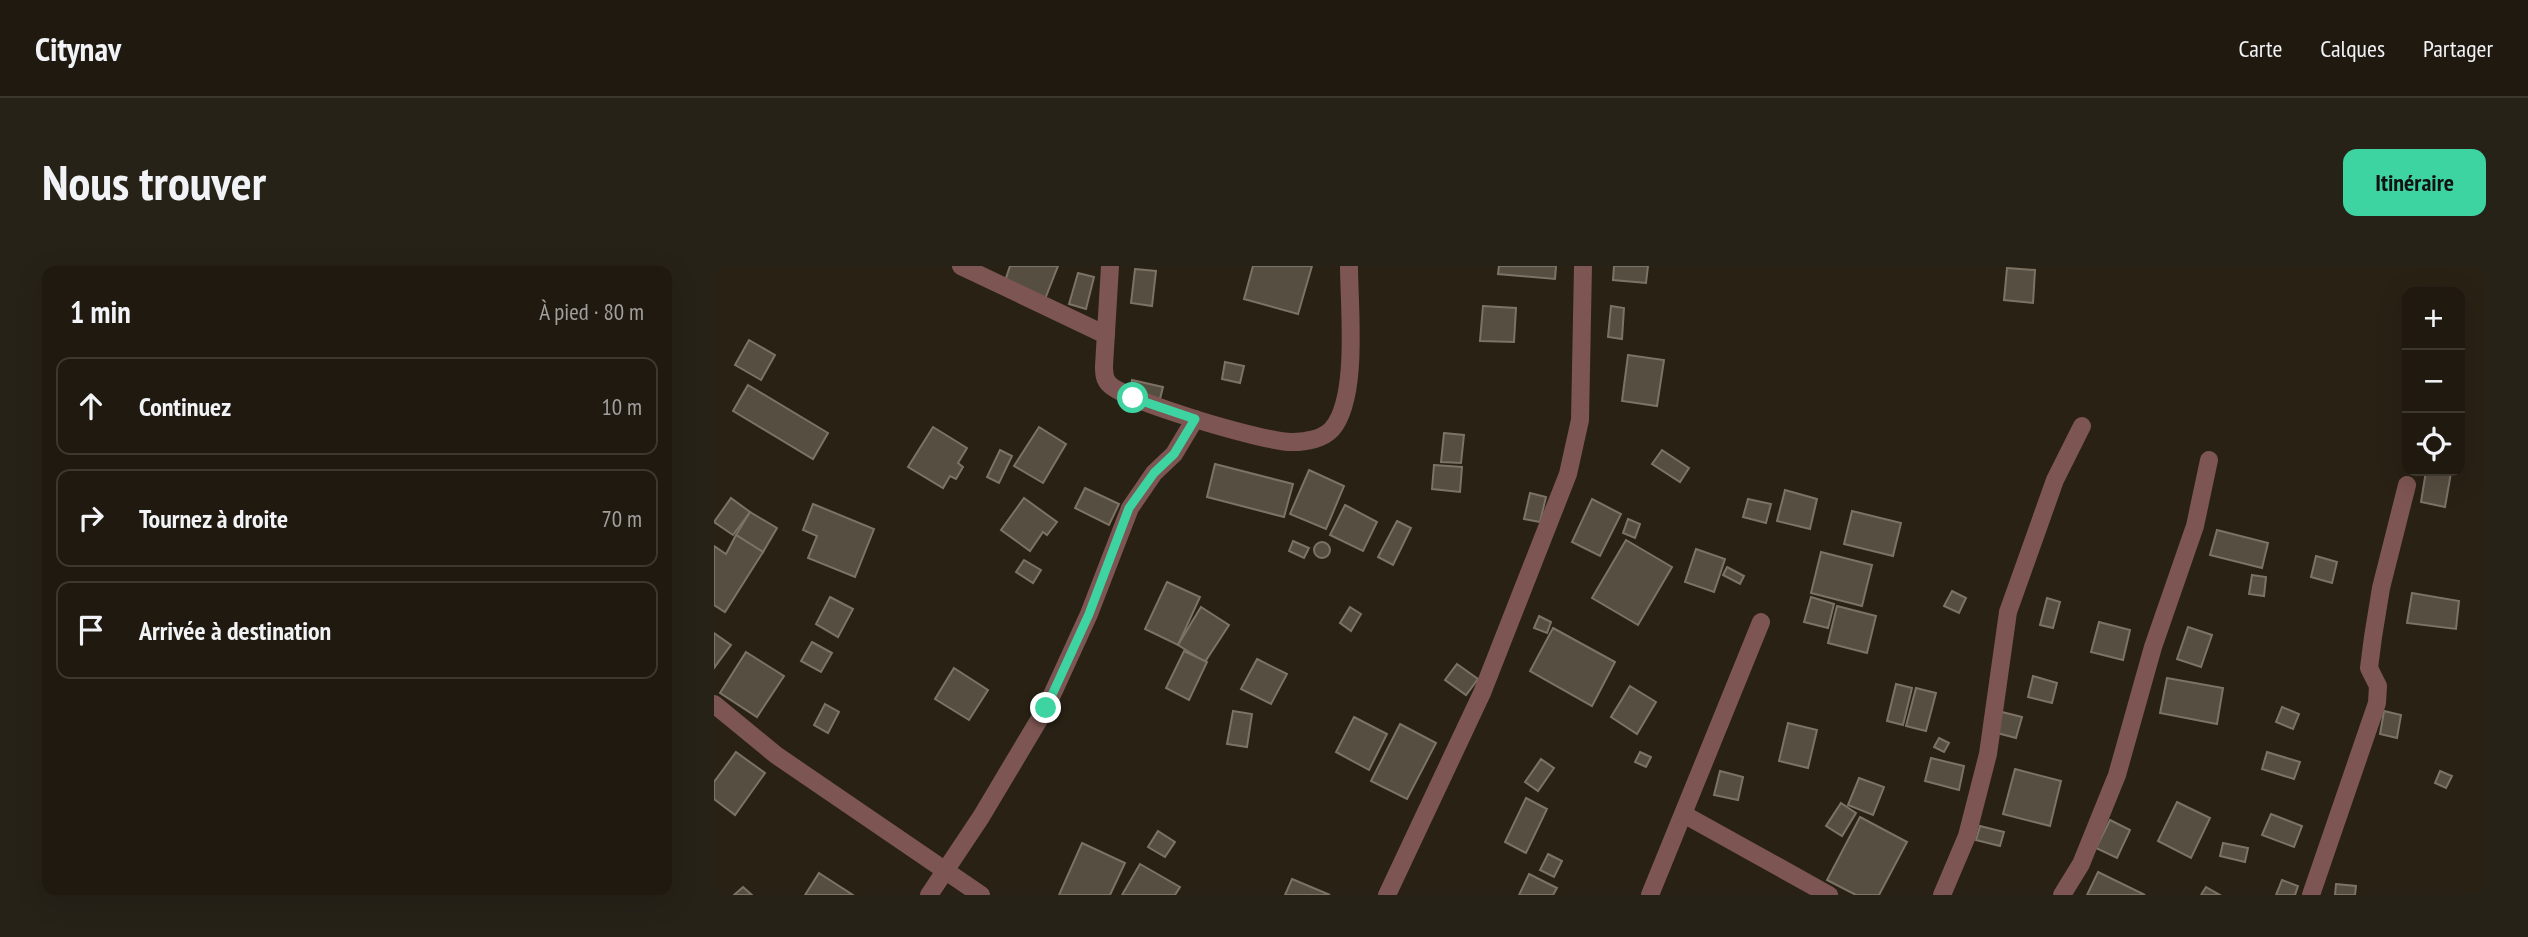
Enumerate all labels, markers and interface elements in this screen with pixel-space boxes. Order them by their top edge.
text: Citynav [35,27,121,70]
text: Carte [2239,33,2282,64]
text: Calques [2320,33,2385,64]
text: Partager [2423,33,2493,64]
button: Itinéraire [2343,149,2486,216]
text: Nous trouver [42,150,266,214]
map controls [2402,287,2465,476]
button: + [2402,287,2465,350]
text: 1 min [70,292,131,331]
text: À pied · 80 m [539,297,644,326]
button: − [2402,350,2465,413]
route start [1117,382,1148,413]
icon: ahead [72,387,110,425]
text: Continuez [139,390,231,423]
text: 10 m [601,392,642,421]
button: locate [2402,413,2465,476]
icon: right [72,499,110,537]
text: Tournez à droite [139,502,288,535]
text: 70 m [601,504,642,533]
icon: arrive [72,611,110,649]
text: Arrivée à destination [139,614,331,647]
route end [1030,692,1061,723]

